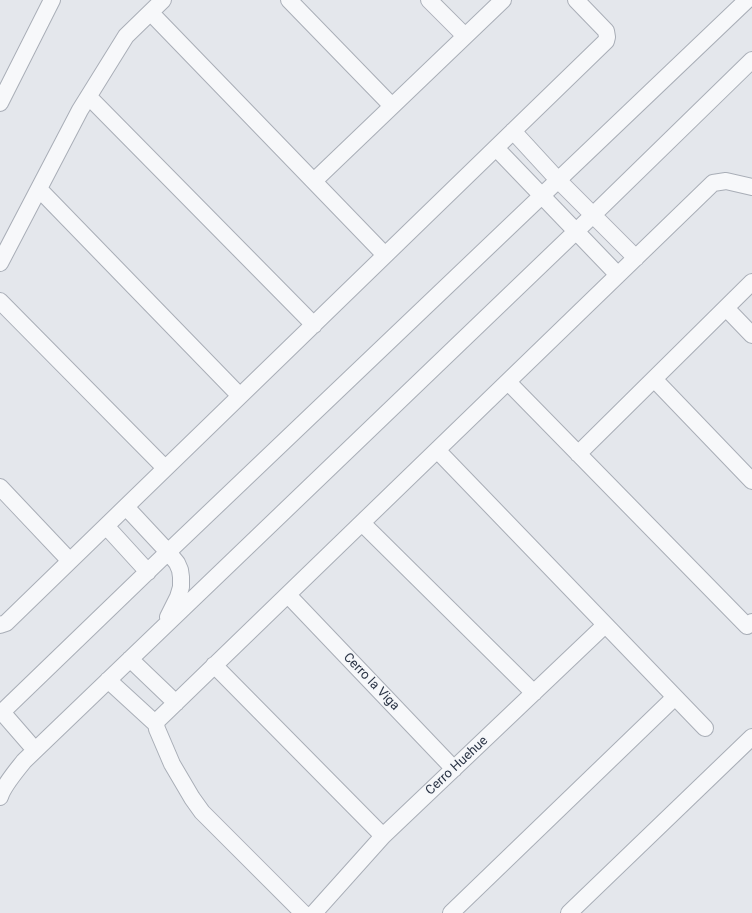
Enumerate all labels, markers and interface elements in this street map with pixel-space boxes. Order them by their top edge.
street label: Cerro la Viga [340,650,402,714]
street label: Cerro Huehue [423,733,491,799]

